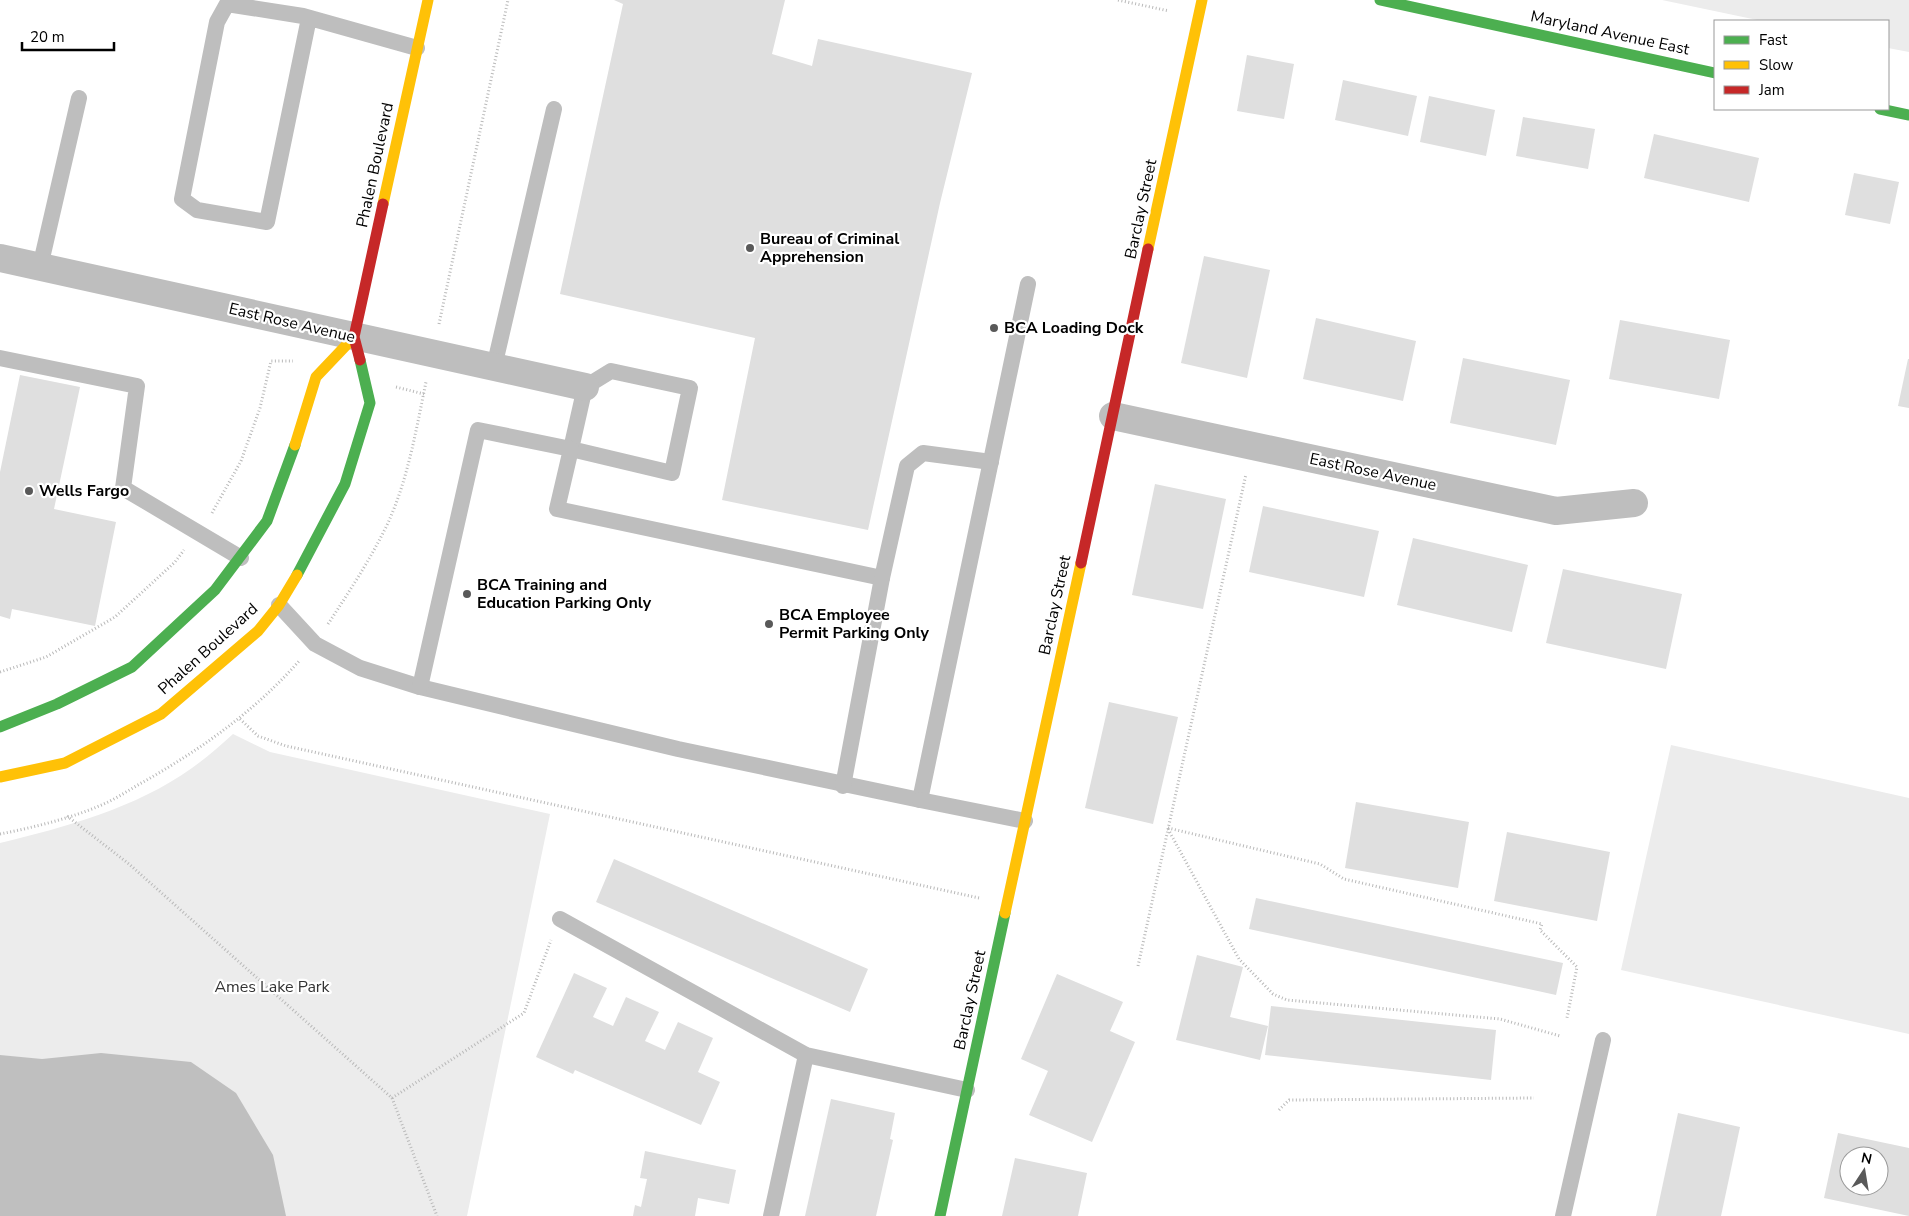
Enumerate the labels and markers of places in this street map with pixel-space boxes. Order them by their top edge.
place label: Bureau of Criminal Apprehension [760,228,899,268]
marker: Bureau of Criminal Apprehension [744,242,756,254]
place label: BCA Loading Dock [1004,317,1144,339]
marker: BCA Loading Dock [988,322,1000,334]
place label: Wells Fargo [39,480,129,502]
marker: Wells Fargo [23,485,35,497]
place label: BCA Training and Education Parking Only [477,574,652,614]
marker: BCA Training and Education Parking Only [461,588,473,600]
place label: BCA Employee Permit Parking Only [779,604,929,644]
marker: BCA Employee Permit Parking Only [763,618,775,630]

